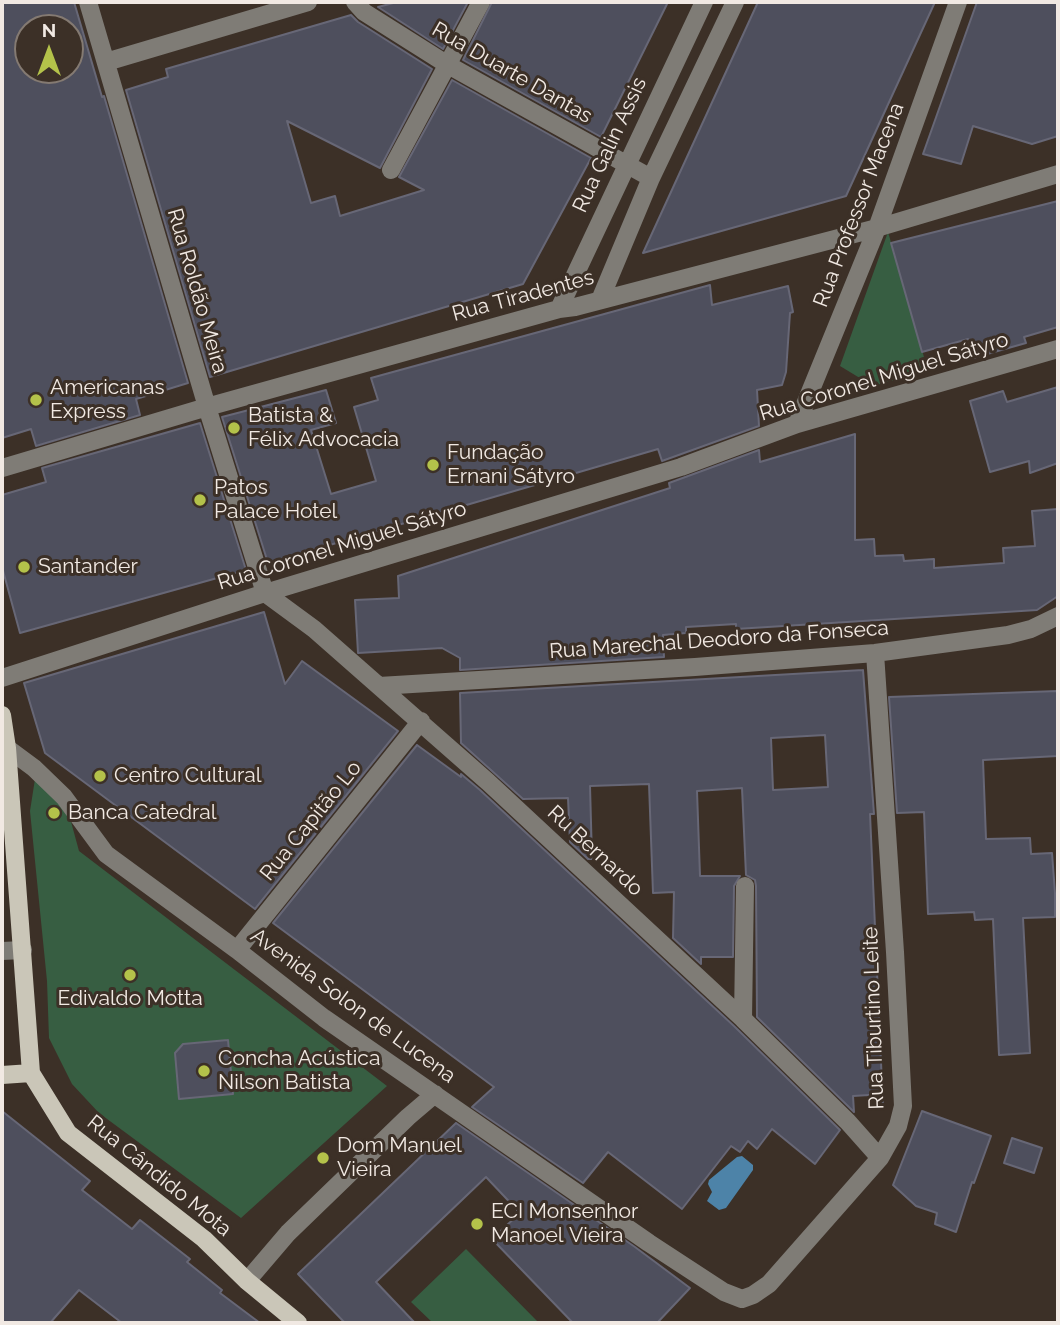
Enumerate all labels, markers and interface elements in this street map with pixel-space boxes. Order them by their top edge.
north arrow [14,14,84,84]
street label: Rua Duarte Dantas [427,17,597,129]
text: N [42,19,56,41]
street label: Rua Galin Assis [568,73,652,217]
street label: Rua Professor Macena [808,99,910,311]
street label: Rua Roldão Meira [161,205,233,377]
street label: Rua Tiradentes [449,265,597,327]
street label: Rua Coronel Miguel Sátyro [757,327,1011,427]
place label: Americanas Express [50,375,165,425]
marker: Americanas Express [28,392,44,408]
place label: Batista & Félix Advocacia [248,403,399,453]
marker: Batista & Félix Advocacia [226,420,242,436]
place label: Fundação Ernani Sátyro [447,440,575,490]
marker: Fundação Ernani Sátyro [425,457,441,473]
place label: Patos Palace Hotel [214,475,337,525]
marker: Patos Palace Hotel [192,492,208,508]
street label: Rua Coronel Miguel Sátyro [215,496,469,596]
place label: Santander [38,554,138,580]
marker: Santander [16,559,32,575]
street label: Rua Marechal Deodoro da Fonseca [548,616,890,664]
street label: Rua Capitão Lo [255,756,367,886]
place label: Centro Cultural [114,763,261,789]
marker: Centro Cultural [92,768,108,784]
place label: Banca Catedral [68,800,216,826]
street label: Ru Bernardo [542,800,648,902]
marker: Banca Catedral [46,805,62,821]
street label: Avenida Solon de Lucena [246,923,460,1089]
street label: Rua Tiburtino Leite [858,926,890,1110]
marker: Edivaldo Motta [122,967,138,983]
place label: Edivaldo Motta [57,986,203,1012]
place label: Concha Acústica Nilson Batista [218,1046,380,1096]
marker: Concha Acústica Nilson Batista [196,1063,212,1079]
street label: Rua Cândido Mota [82,1110,236,1242]
place label: Dom Manuel Vieira [337,1133,462,1183]
marker: Dom Manuel Vieira [315,1150,331,1166]
place label: ECI Monsenhor Manoel Vieira [491,1199,638,1249]
marker: ECI Monsenhor Manoel Vieira [469,1216,485,1232]

